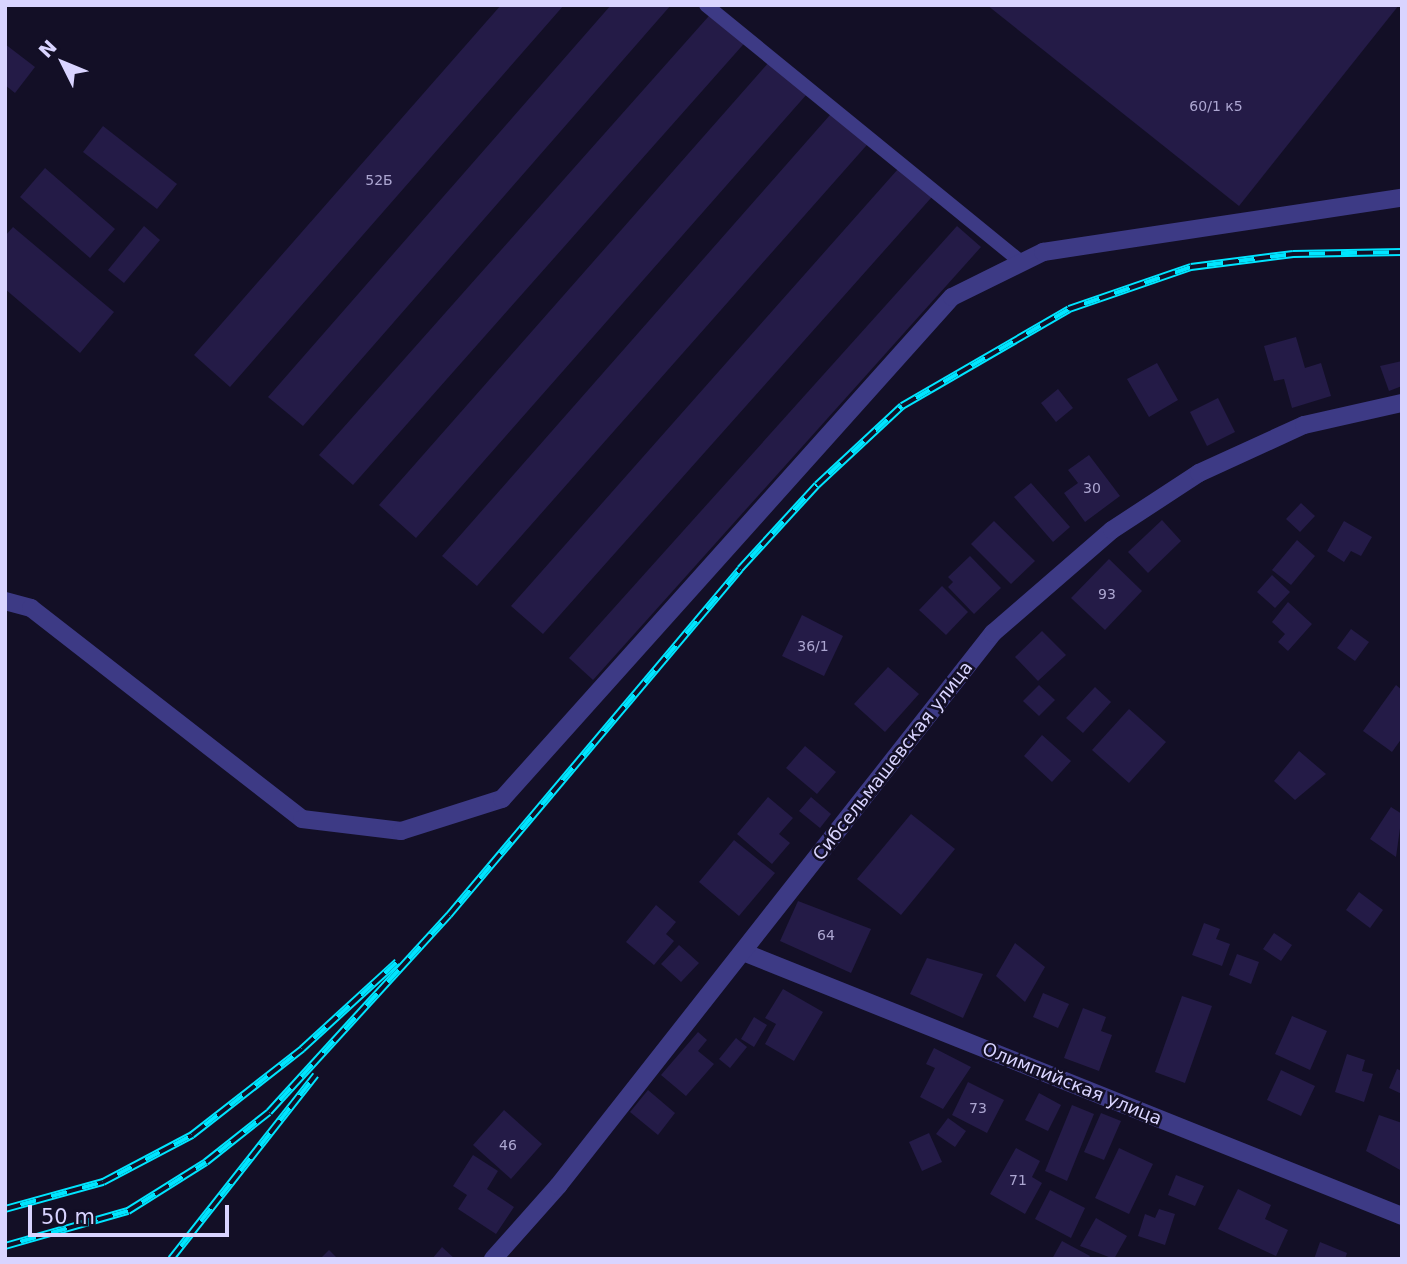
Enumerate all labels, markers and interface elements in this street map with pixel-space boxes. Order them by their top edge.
north arrow [28,28,98,98]
text: N [34,35,61,62]
house number: 60/1 к5 [1189,98,1243,114]
house number: 52Б [365,172,393,188]
house number: 30 [1083,480,1101,496]
house number: 93 [1098,586,1116,602]
house number: 36/1 [797,638,829,654]
street label: Сибсельмашевская улица [809,657,977,865]
house number: 64 [817,927,835,943]
street label: Олимпийская улица [979,1038,1165,1130]
house number: 73 [969,1100,987,1116]
house number: 46 [499,1137,517,1153]
house number: 71 [1009,1172,1027,1188]
scale bar [32,1190,233,1234]
text: 50 m [41,1205,95,1229]

